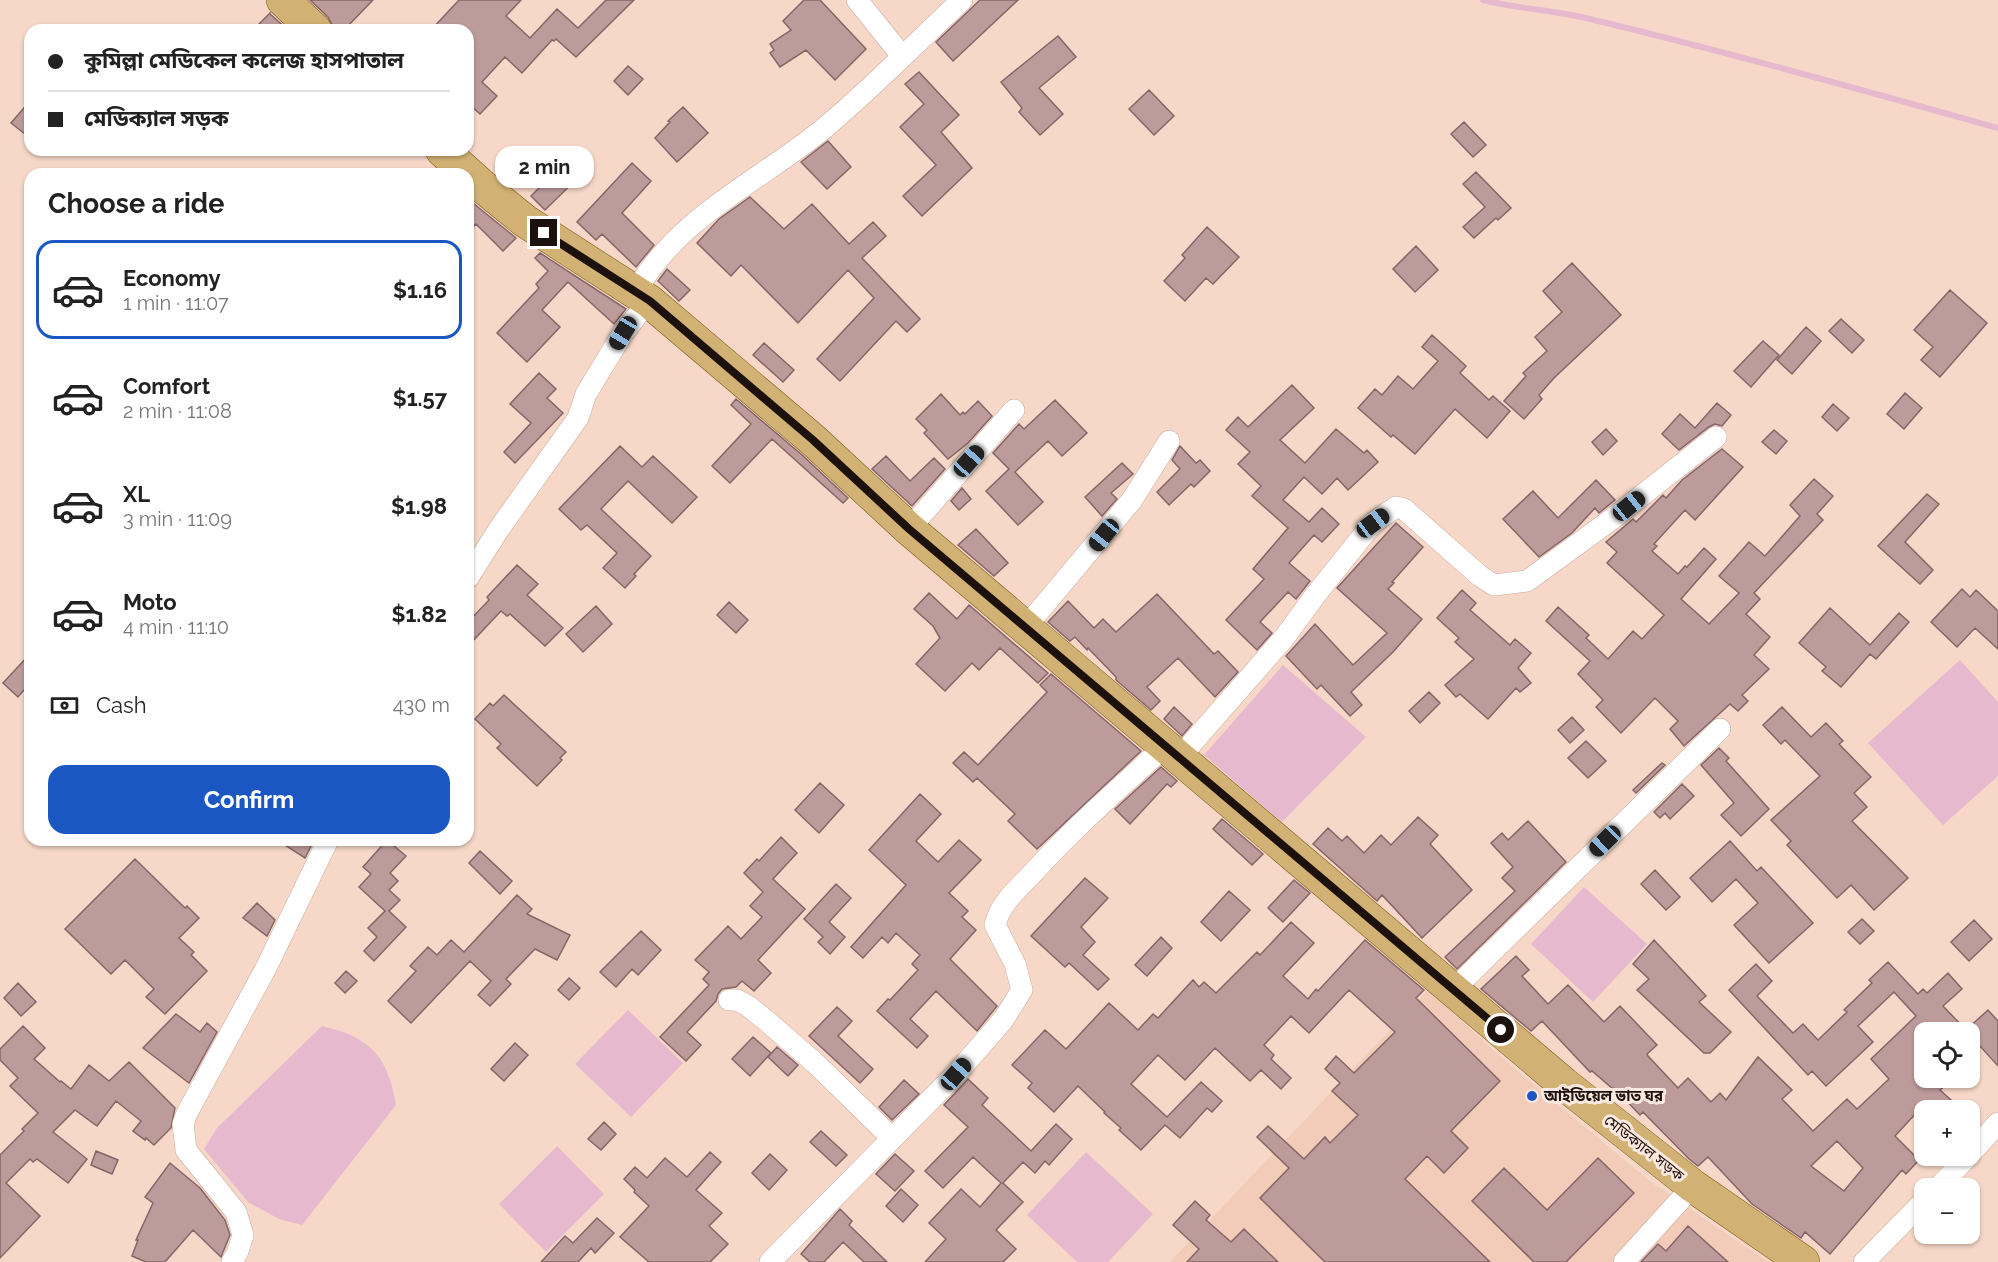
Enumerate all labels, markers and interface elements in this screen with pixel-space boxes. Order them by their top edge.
text: কুমিল্লা মেডিকেল কলেজ হাসপাতাল [84,47,404,73]
text: মেডিক্যাল সড়ক [84,105,229,131]
callout: 2 min [494,146,594,188]
text: 2 min [519,155,570,179]
text: Choose a ride [48,188,224,219]
route end [530,219,557,246]
icon: car [51,263,105,317]
text: Economy [123,265,221,291]
text: $1.16 [393,277,447,303]
text: 1 min · 11:07 [123,291,229,315]
car [606,313,640,353]
icon: car [51,371,105,425]
text: Comfort [123,373,210,399]
text: $1.57 [393,385,447,411]
text: 2 min · 11:08 [123,399,232,423]
car [950,442,988,480]
icon: car [51,479,105,533]
text: XL [123,481,150,507]
car [1609,488,1649,524]
text: $1.98 [391,493,447,519]
car [1353,505,1393,541]
text: 3 min · 11:09 [123,507,232,531]
car [1086,515,1122,555]
icon: car [51,587,105,641]
text: Moto [123,589,177,615]
text: $1.82 [392,601,447,627]
text: 4 min · 11:10 [123,615,229,639]
icon: cash [48,689,81,722]
text: Cash [96,692,147,718]
text: 430 m [393,693,450,717]
button: Confirm [48,765,450,834]
car [1586,822,1624,860]
route start [1487,1016,1514,1043]
map controls [1914,1022,1980,1244]
button: locate [1914,1022,1980,1088]
car [937,1055,975,1093]
place label: আইডিয়েল ভাত ঘর [1543,1087,1664,1105]
marker: আইডিয়েল ভাত ঘর [1525,1089,1539,1103]
button: + [1914,1100,1980,1166]
street label: মেডিক্যাল সড়ক [1600,1111,1688,1185]
button: − [1914,1178,1980,1244]

